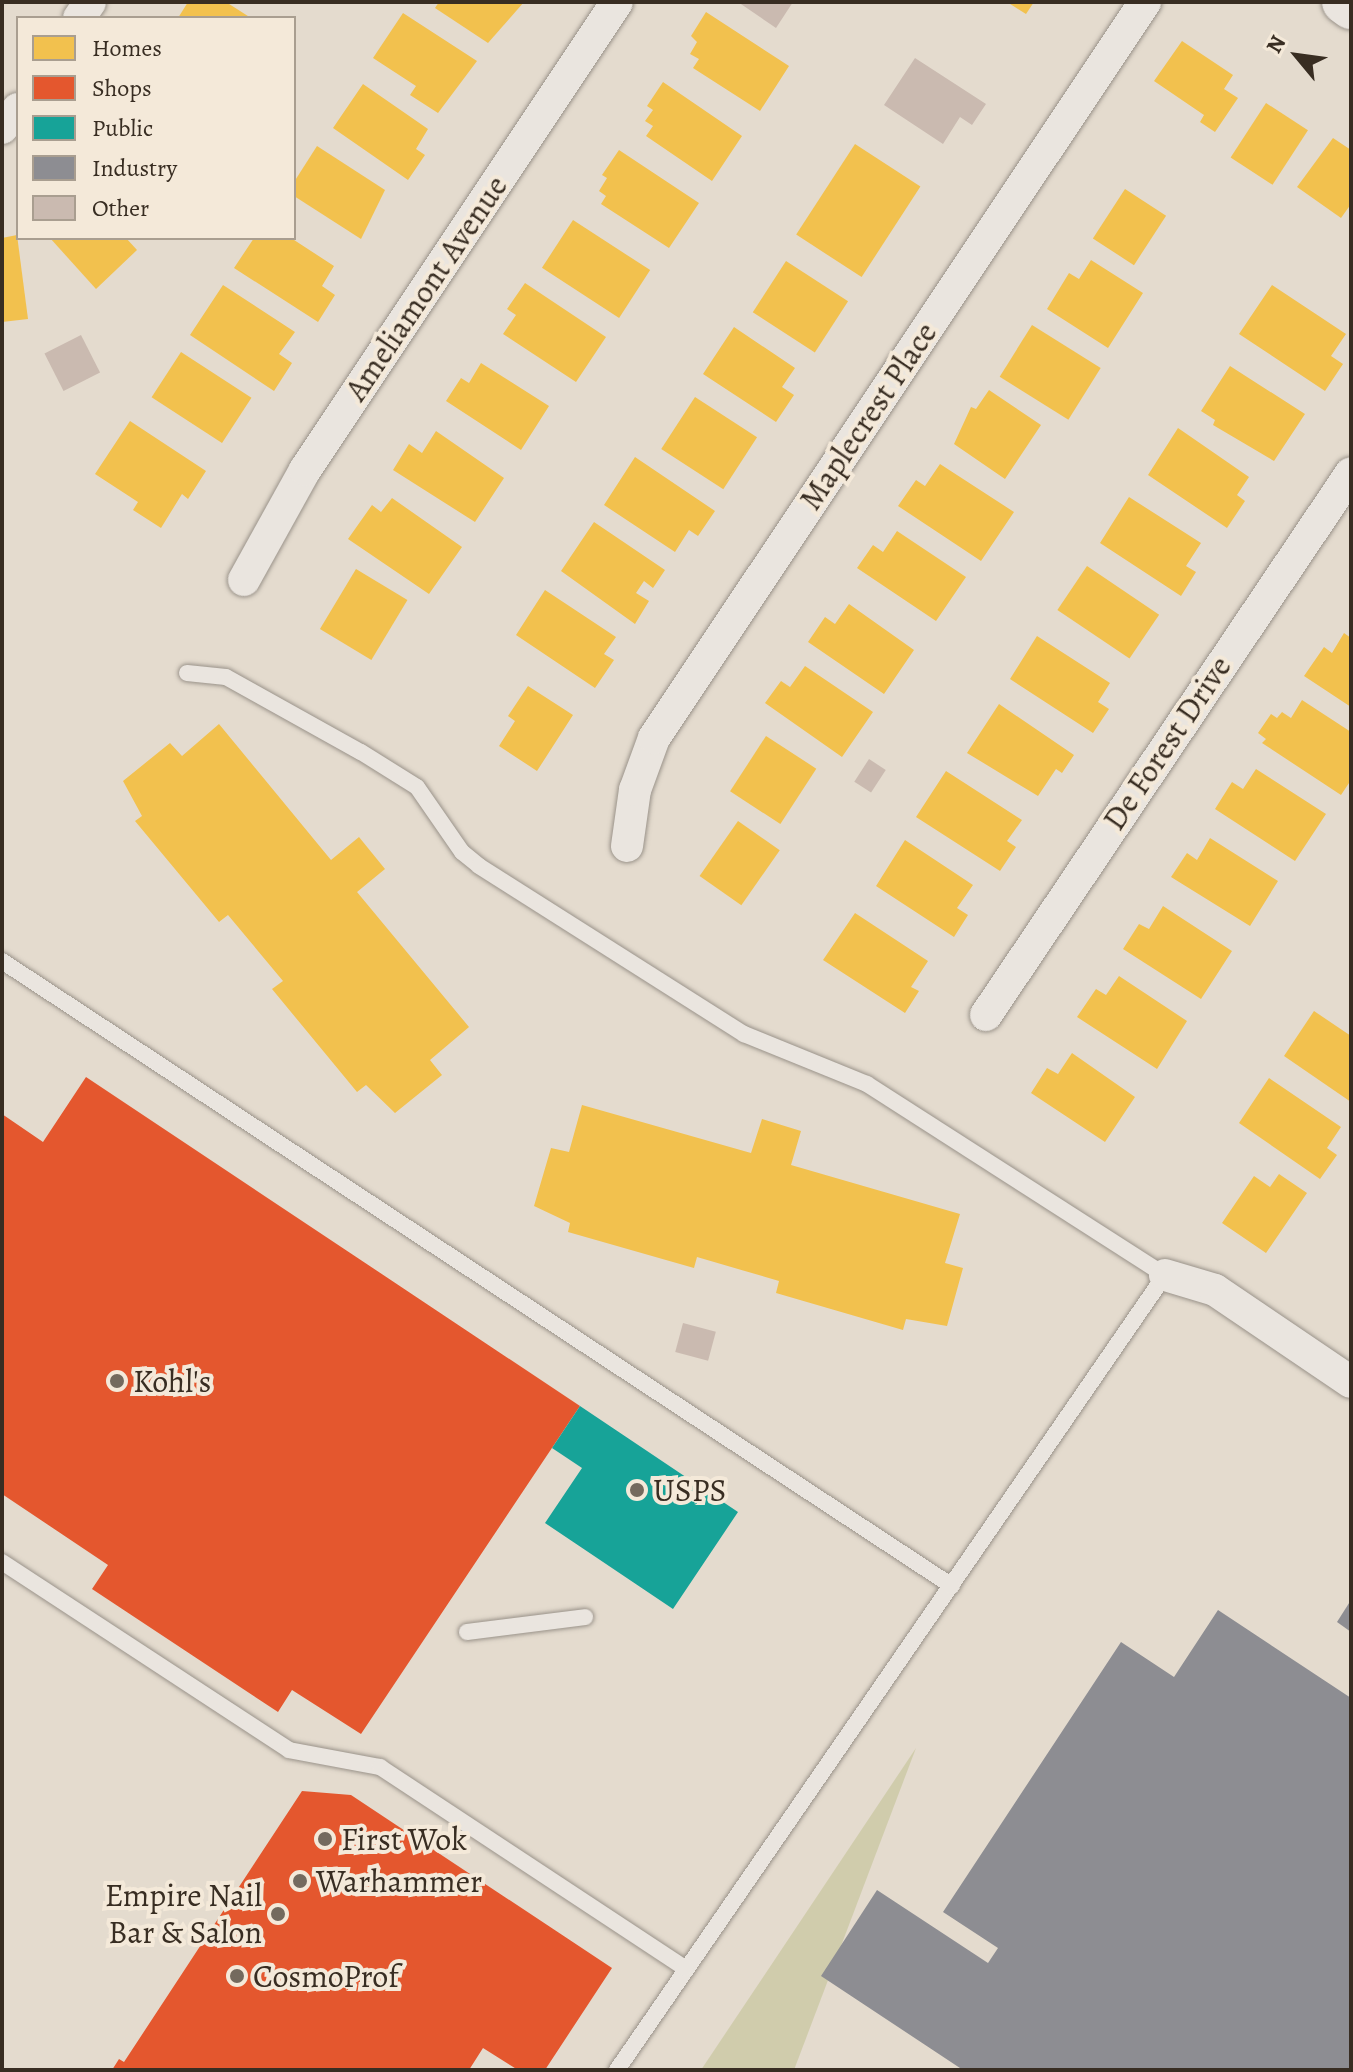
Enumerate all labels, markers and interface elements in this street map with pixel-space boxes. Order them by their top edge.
legend [16,16,296,240]
north arrow [1257,16,1337,96]
text: N [1259,30,1293,59]
text: Homes [92,32,162,64]
text: Shops [92,72,152,104]
text: Public [92,112,153,144]
text: Industry [92,152,177,184]
street label: Ameliamont Avenue [337,168,515,408]
text: Other [92,192,149,224]
street label: Maplecrest Place [791,315,945,517]
street label: De Forest Drive [1095,649,1239,837]
place label: Kohl's [133,1362,211,1400]
marker: Kohl's [108,1372,126,1390]
place label: USPS [653,1471,726,1509]
marker: USPS [628,1481,646,1499]
place label: First Wok [341,1820,467,1858]
marker: First Wok [316,1830,334,1848]
place label: Warhammer [316,1862,482,1900]
marker: Warhammer [291,1872,309,1890]
place label: Empire Nail Bar & Salon [105,1877,262,1952]
marker: Empire Nail Bar & Salon [269,1905,287,1923]
place label: CosmoProf [253,1957,399,1995]
marker: CosmoProf [228,1967,246,1985]

